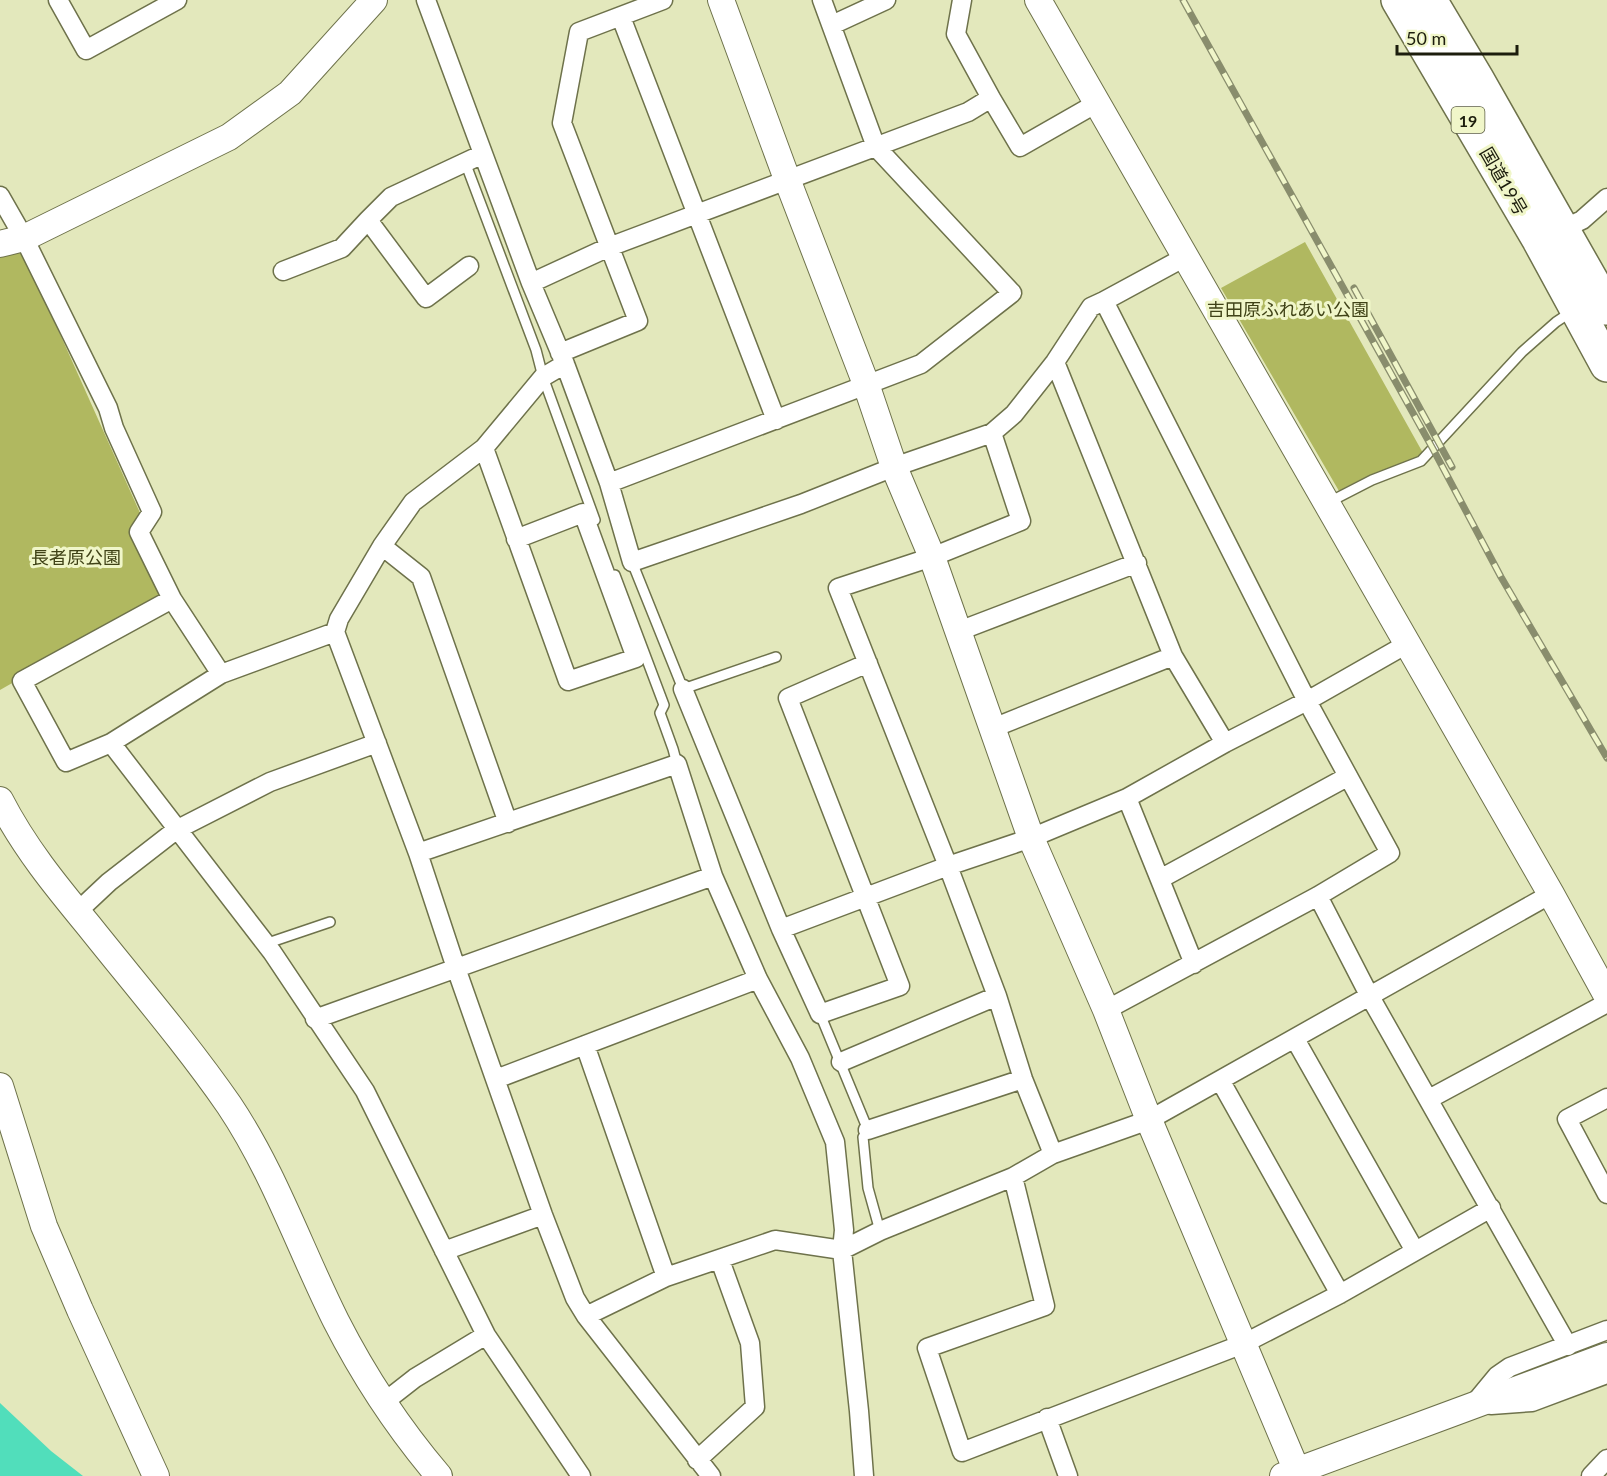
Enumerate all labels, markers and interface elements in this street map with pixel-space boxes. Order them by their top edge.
scale bar [1397,18,1517,56]
text: 50 m [1406,27,1446,49]
road number: 19 [1452,107,1484,133]
street label: 国道19号 [1476,143,1532,219]
park label: 吉田原ふれあい公園 [1207,298,1369,320]
park label: 長者原公園 [31,546,121,568]

